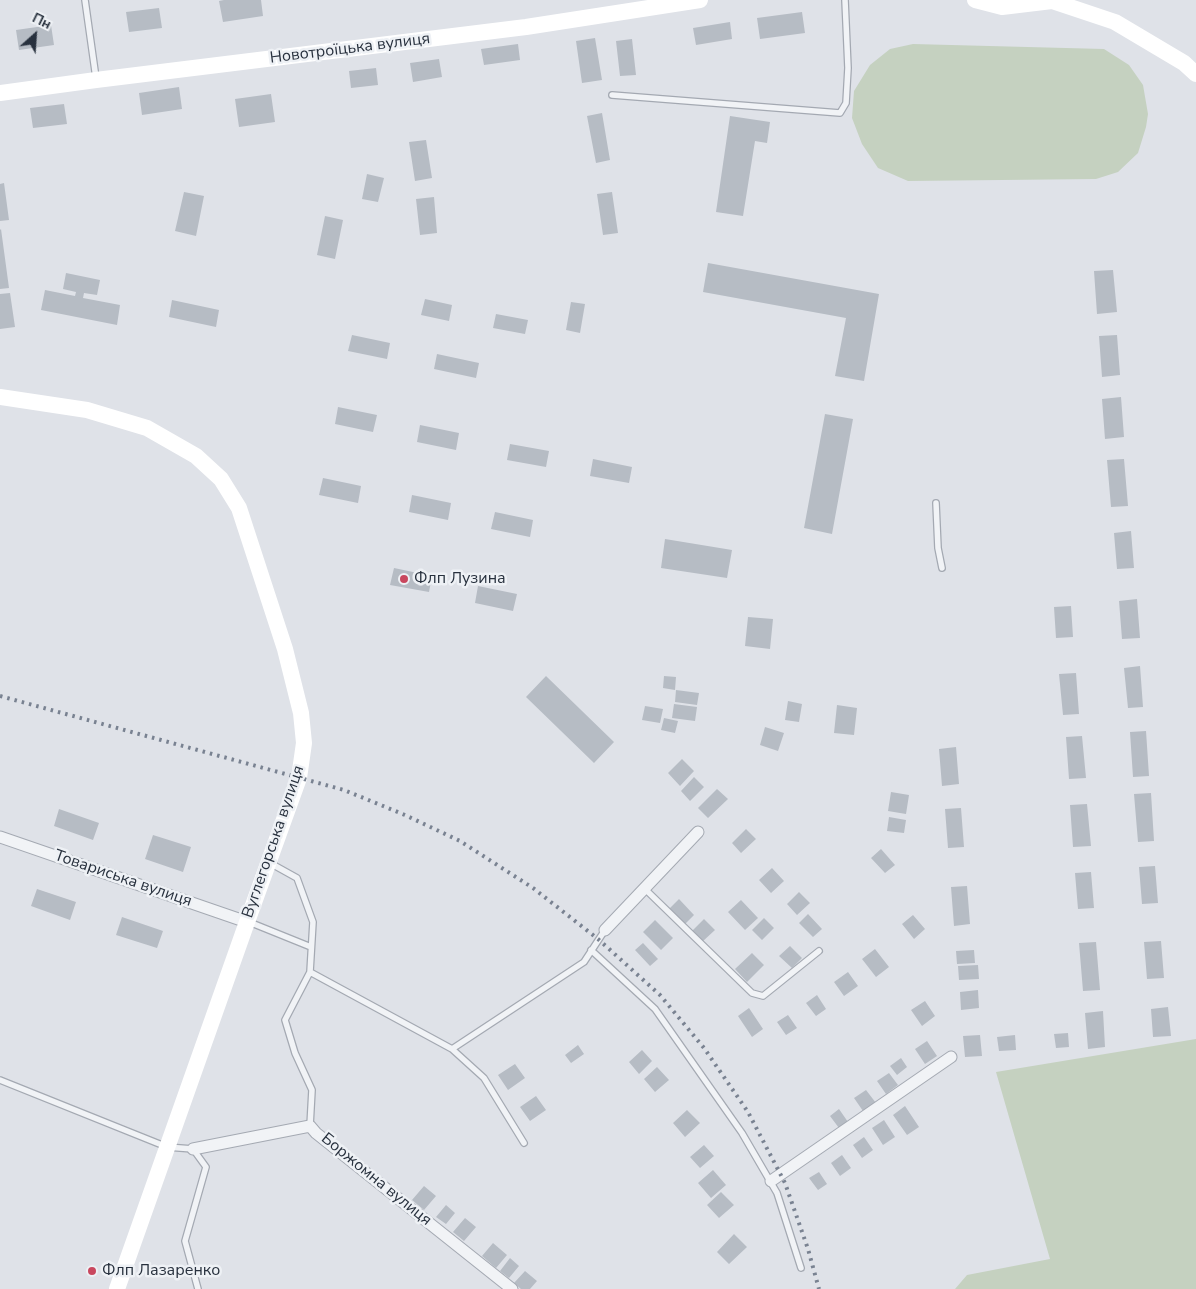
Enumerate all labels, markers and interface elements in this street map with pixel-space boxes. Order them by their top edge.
text: Пн [29,8,55,34]
north arrow [10,10,60,60]
street label: Новотроїцька вулиця [269,30,431,68]
place label: Флп Лузина [414,569,506,589]
marker: Флп Лузина [398,573,410,585]
street label: Вуглегорська вулиця [239,763,309,921]
street label: Товариська вулиця [52,846,194,912]
street label: Боржомна вулиця [317,1130,435,1230]
place label: Флп Лазаренко [102,1261,220,1281]
marker: Флп Лазаренко [86,1265,98,1277]

